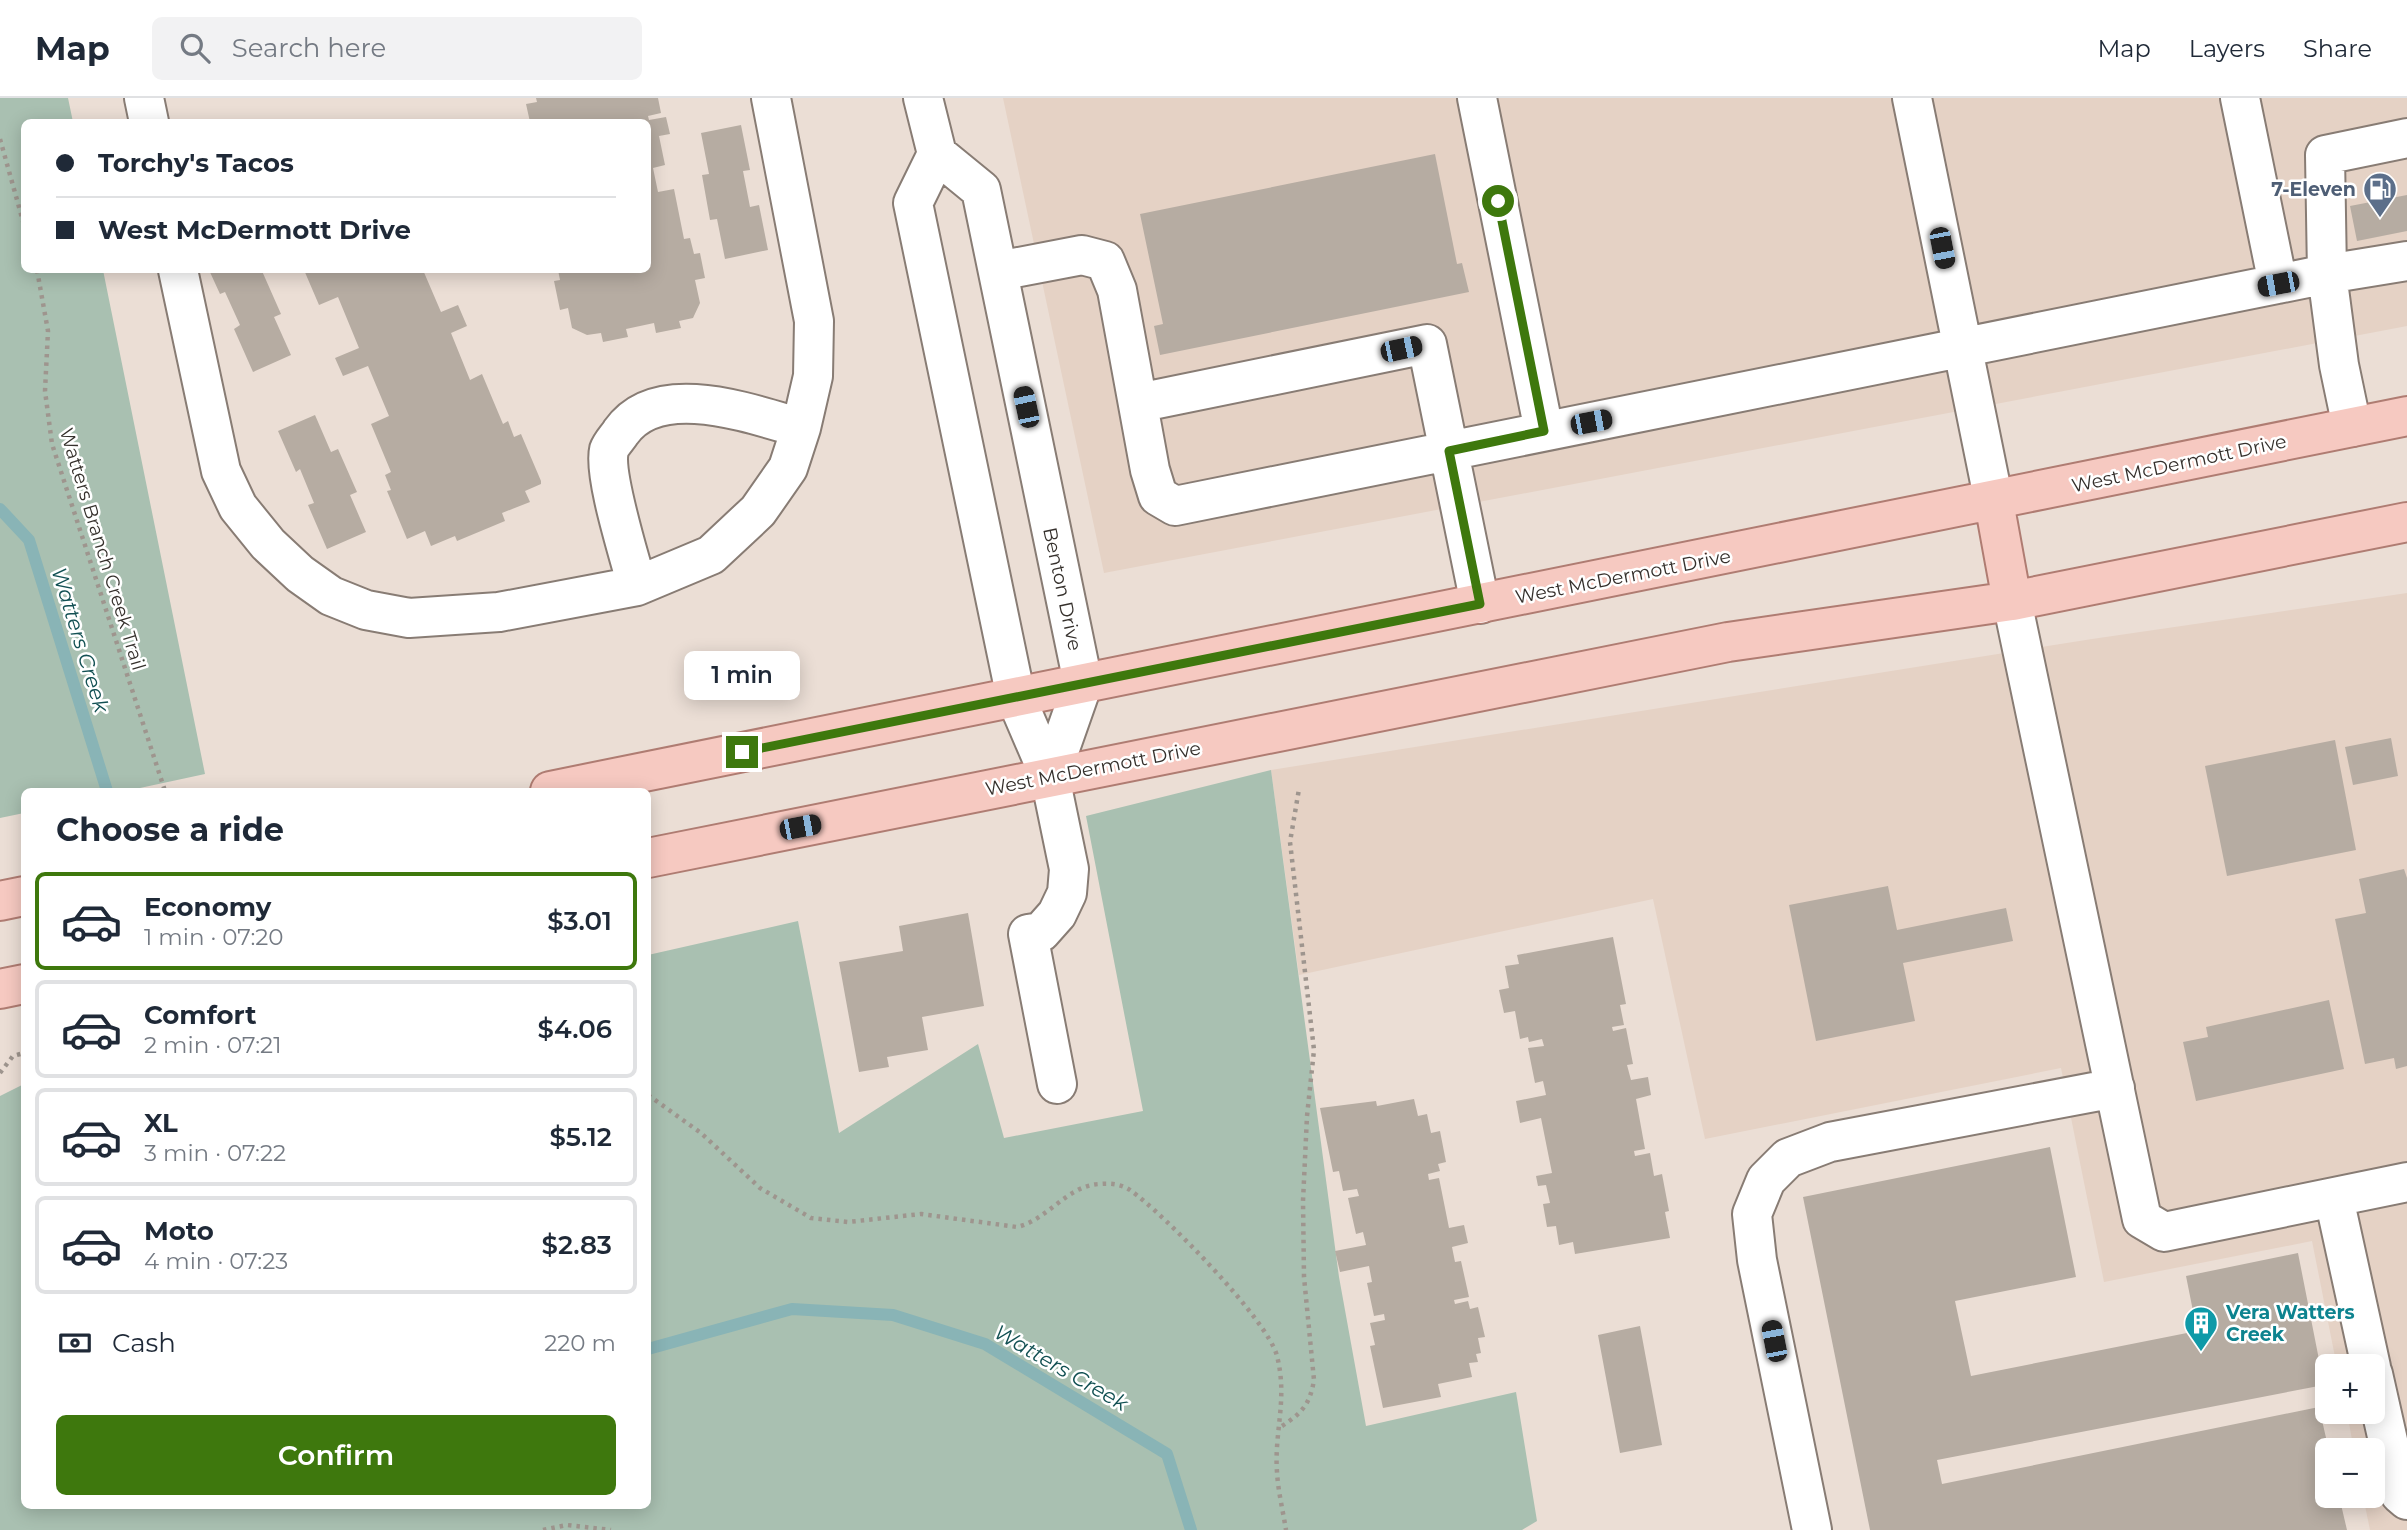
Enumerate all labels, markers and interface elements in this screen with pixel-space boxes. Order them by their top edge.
search box [152,17,642,80]
text: Map [35,28,110,68]
icon: search [176,29,214,67]
text: Search here [232,32,386,64]
text: Map [2097,34,2151,63]
text: Layers [2189,34,2265,63]
text: Share [2303,34,2372,63]
text: Torchy's Tacos [98,147,294,179]
fuel station icon: 7-Eleven [2361,170,2399,219]
place label: 7-Eleven [2271,178,2356,201]
route start [1482,185,1514,217]
text: West McDermott Drive [98,214,411,246]
car [1928,225,1957,271]
car [2256,270,2301,298]
car [1379,334,1424,364]
car [1012,384,1041,430]
car [1569,408,1614,436]
street label: Watters Branch Creek Trail [55,425,150,673]
street label: West McDermott Drive [2070,429,2289,498]
street label: Benton Drive [1038,525,1087,653]
street label: West McDermott Drive [1513,544,1733,609]
water label: Watters Creek [47,564,115,717]
callout: 1 min [684,650,800,700]
text: 1 min [711,661,773,689]
route end [726,736,758,768]
street label: West McDermott Drive [983,736,1203,801]
text: Choose a ride [56,810,284,849]
car [778,813,823,841]
icon: car [60,890,123,953]
text: Economy [144,891,271,923]
text: $3.01 [547,905,612,937]
text: 1 min · 07:20 [144,923,284,951]
icon: car [60,998,123,1061]
text: Comfort [144,999,256,1031]
text: $4.06 [537,1013,612,1045]
text: 2 min · 07:21 [144,1031,281,1059]
icon: car [60,1106,123,1169]
text: XL [144,1107,178,1139]
text: $5.12 [549,1121,612,1153]
text: 3 min · 07:22 [144,1139,286,1167]
icon: car [60,1214,123,1277]
text: Moto [144,1215,214,1247]
text: $2.83 [542,1229,612,1261]
text: 4 min · 07:23 [144,1247,288,1275]
place label: Vera Watters Creek [2225,1301,2355,1346]
building icon: Vera Watters Creek [2182,1304,2220,1353]
car [1760,1318,1789,1364]
water label: Watters Creek [990,1319,1134,1417]
icon: cash [56,1324,94,1362]
text: Cash [112,1327,176,1359]
text: 220 m [544,1329,616,1357]
map controls [2315,1354,2385,1508]
button: + [2315,1354,2385,1424]
button: Confirm [56,1415,616,1495]
button: − [2315,1438,2385,1508]

